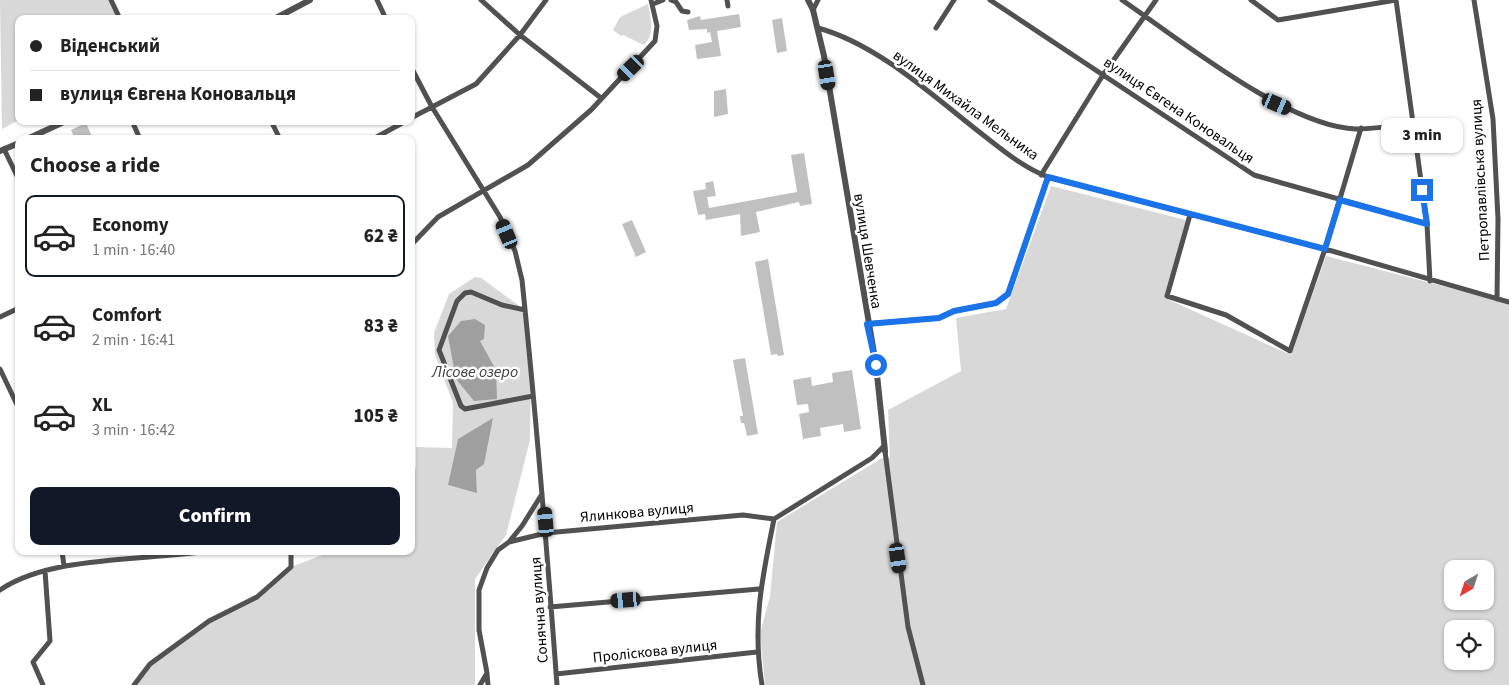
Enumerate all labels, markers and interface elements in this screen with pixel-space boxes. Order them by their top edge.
text: Віденський [60,33,160,60]
street label: вулиця Михайла Мельника [888,45,1043,166]
car [614,52,647,84]
street label: вулиця Євгена Коновальця [1099,52,1258,169]
car [817,59,836,91]
text: вулиця Євгена Коновальця [60,81,296,108]
car [1260,91,1293,117]
street label: Петропавлівська вулиця [1466,98,1495,261]
callout: 3 min [1381,118,1463,152]
text: 3 min [1402,124,1442,146]
text: Choose a ride [30,149,160,181]
route end [1411,179,1433,201]
street label: вулиця Шевченка [848,192,887,310]
text: Economy [92,212,169,239]
icon: car [32,214,77,259]
car [494,217,519,251]
text: 62 ₴ [364,223,398,250]
text: 1 min · 16:40 [92,239,175,261]
text: Comfort [92,302,162,329]
icon: car [32,304,77,349]
text: 83 ₴ [364,313,398,340]
text: 2 min · 16:41 [92,329,175,351]
route start [865,354,887,376]
water label: Лісове озеро [431,361,518,383]
text: XL [92,392,113,419]
icon: car [32,394,77,439]
text: 105 ₴ [354,403,398,430]
text: 3 min · 16:42 [92,419,175,441]
button: Confirm [30,487,400,545]
street label: Ялинкова вулиця [579,497,695,528]
car [537,506,554,538]
car [888,542,907,574]
street label: Сонячна вулиця [525,556,554,664]
north arrow [1444,560,1494,610]
map controls [1444,560,1494,670]
car [610,591,641,609]
button: locate [1444,620,1494,670]
street label: Проліскова вулиця [592,635,718,668]

